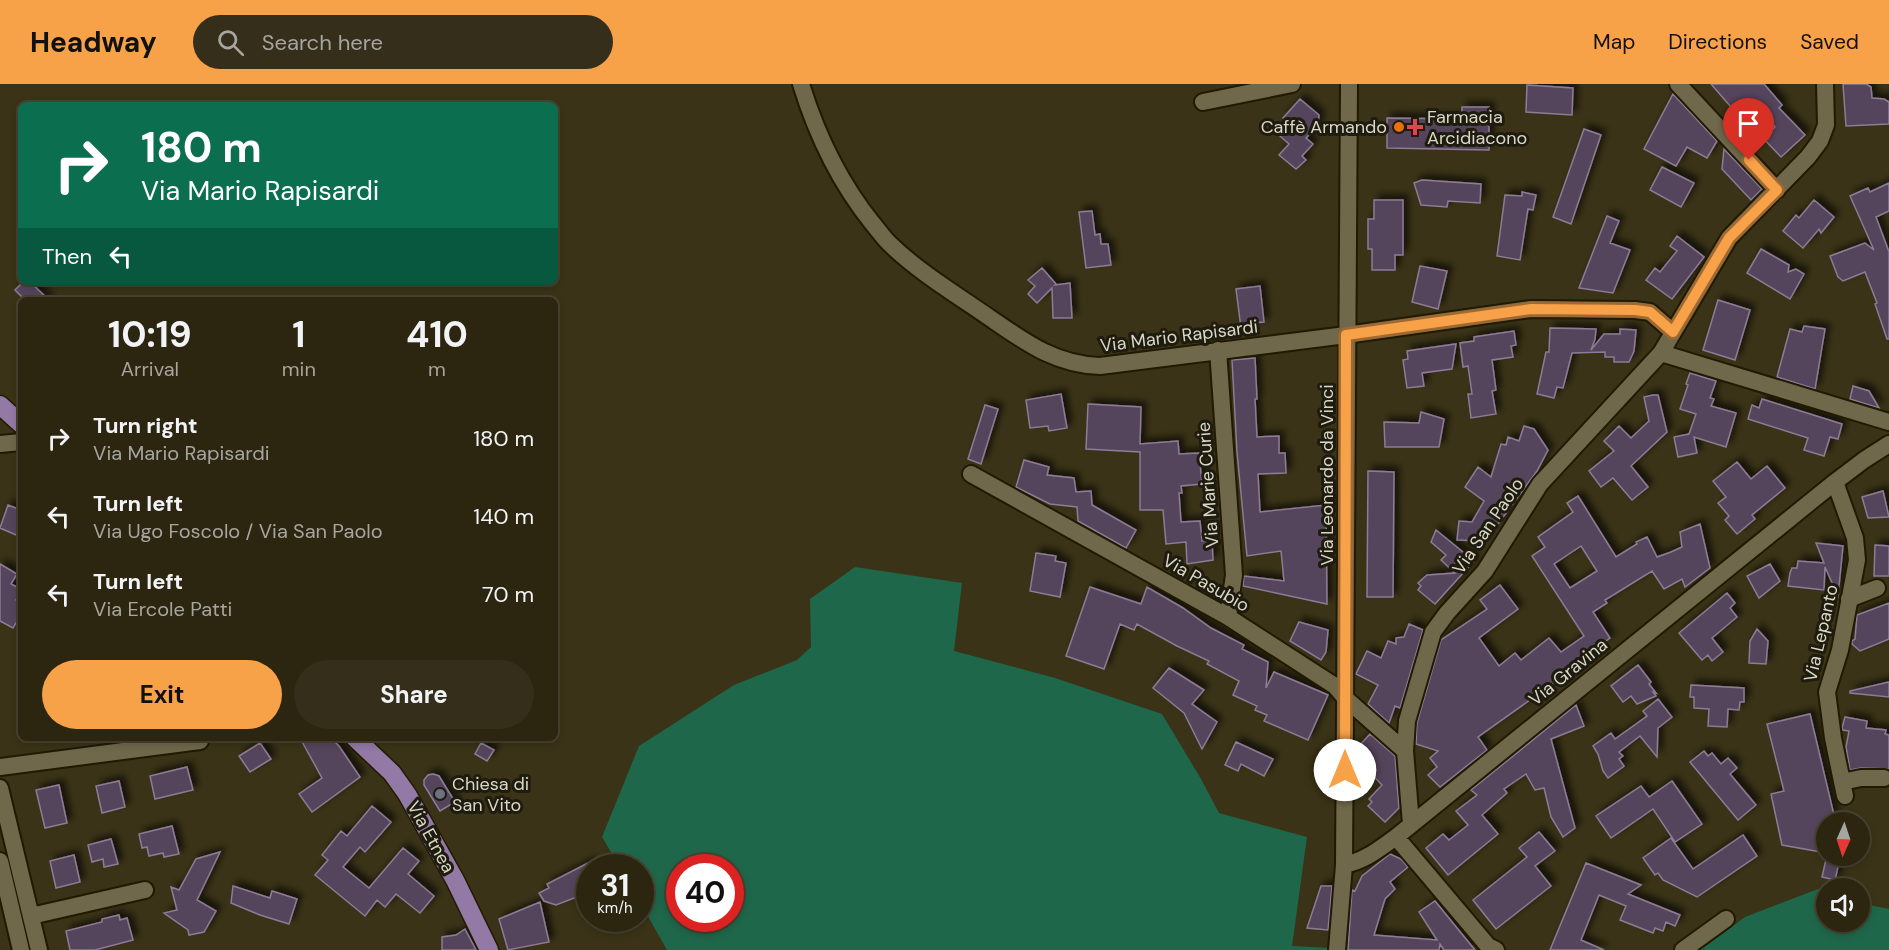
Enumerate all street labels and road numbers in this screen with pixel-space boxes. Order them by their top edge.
street label: Via Mario Rapisardi [1099,314,1259,358]
street label: Via Leonardo da Vinci [1315,384,1339,566]
street label: Via Marie Curie [1192,421,1224,549]
street label: Via San Paolo [1447,473,1529,579]
street label: Via Pasubio [1158,549,1254,617]
street label: Via Lepanto [1798,582,1844,684]
street label: Via Gravina [1524,633,1612,711]
street label: Via Etnea [401,797,461,877]

